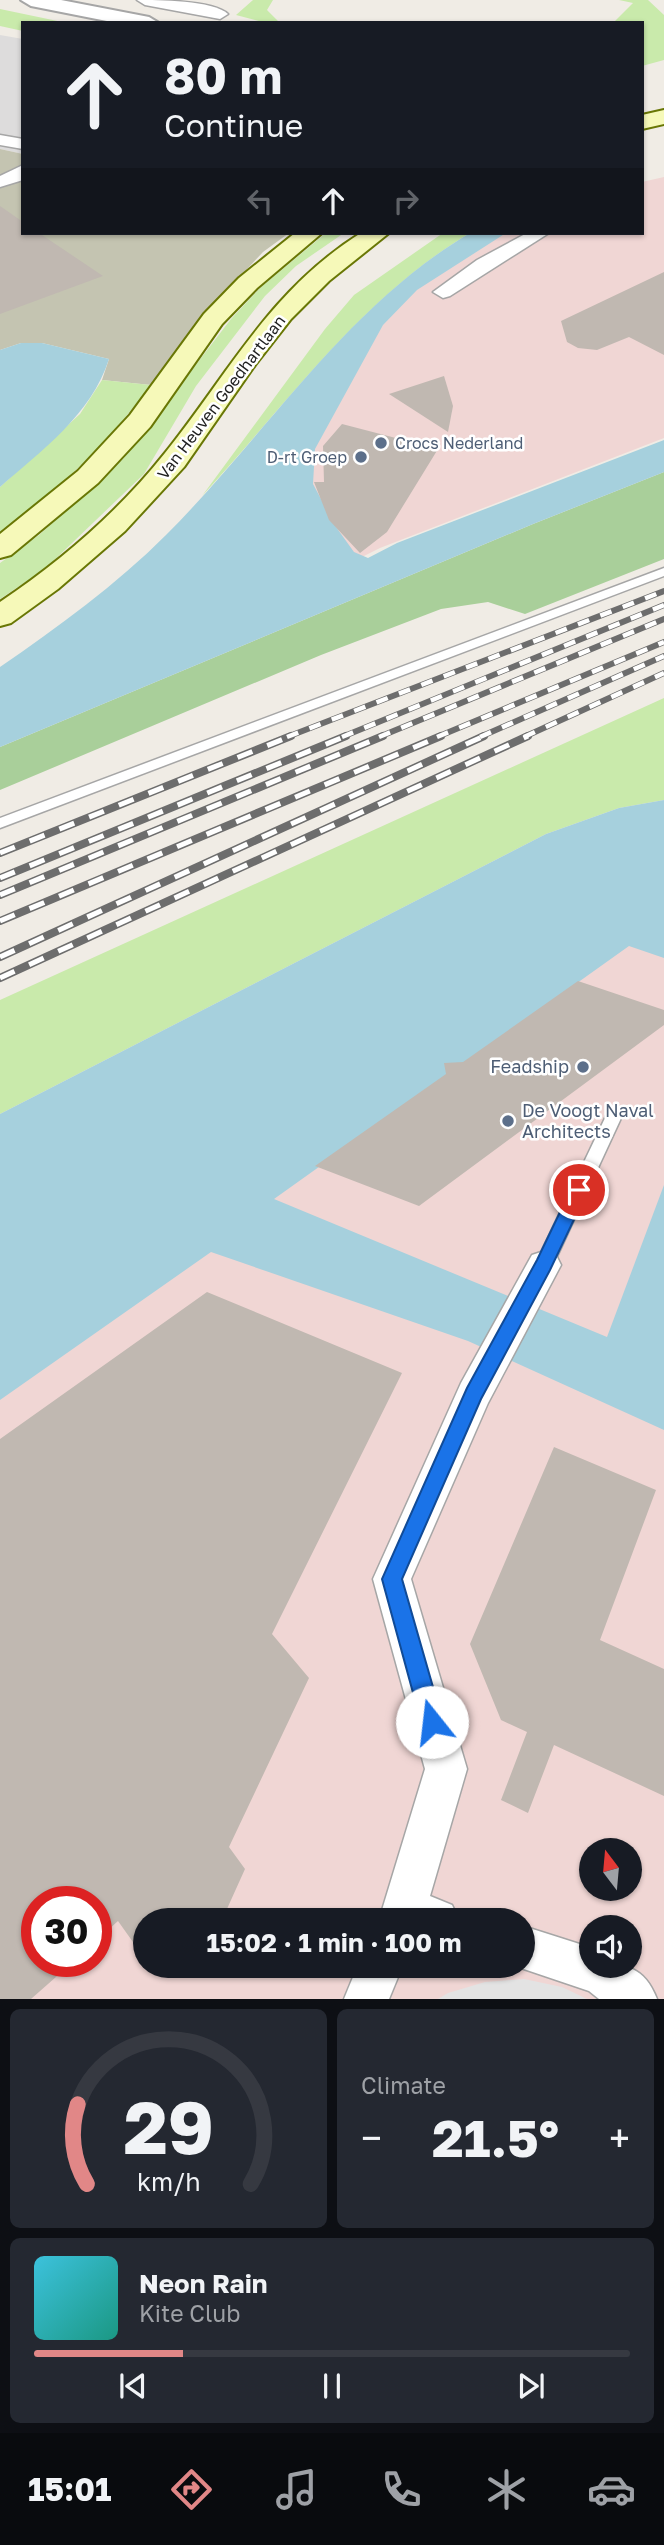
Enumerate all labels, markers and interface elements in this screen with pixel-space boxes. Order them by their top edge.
text: 80 m [164,46,282,105]
icon: ahead [49,49,140,140]
text: Continue [164,106,303,144]
icon: left [241,182,279,220]
icon: ahead [314,182,352,220]
icon: right [387,182,425,220]
street label: Van Heuven Goedhartlaan [153,311,289,483]
place label: Crocs Nederland [395,433,523,453]
marker: Crocs Nederland [373,435,389,451]
place label: D-rt Groep [267,447,347,467]
marker: D-rt Groep [353,449,369,465]
place label: Feadship [490,1055,569,1077]
marker: Feadship [575,1059,591,1075]
place label: De Voogt Naval Architects [522,1099,654,1142]
marker: De Voogt Naval Architects [500,1113,516,1129]
pin [549,1160,609,1220]
icon: arrive [560,1171,598,1209]
position arrow [395,1685,469,1759]
north arrow [579,1838,642,1900]
map controls [579,1838,642,1978]
speed limit sign: 30 [21,1886,112,1977]
button: sound [579,1915,642,1978]
text: 15:02 · 1 min · 100 m [207,1927,461,1958]
text: Climate [361,2071,446,2099]
text: 29 [123,2084,214,2171]
text: 21.5° [432,2106,559,2168]
text: − [361,2115,382,2160]
text: + [609,2115,630,2160]
text: km/h [137,2166,200,2197]
text: Neon Rain [139,2268,268,2299]
text: Kite Club [139,2299,240,2327]
icon: previous [114,2367,152,2405]
icon: pause [313,2367,351,2405]
icon: next [512,2367,550,2405]
icon: directions [167,2465,216,2514]
icon: music [272,2465,321,2514]
icon: phone [377,2465,426,2514]
icon: climate [482,2465,531,2514]
icon: car [587,2465,636,2514]
text: 15:01 [28,2470,111,2508]

